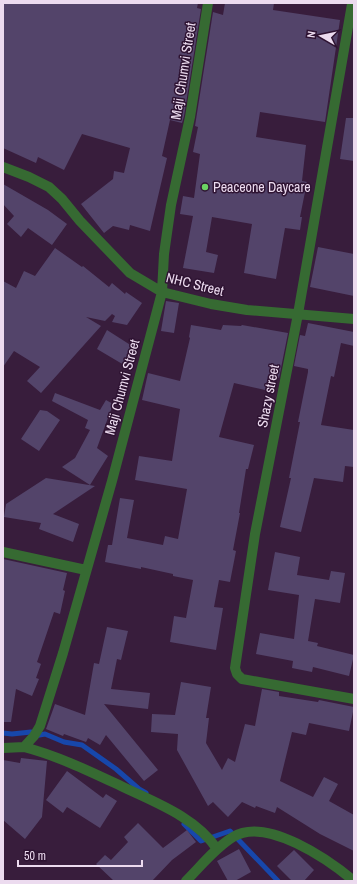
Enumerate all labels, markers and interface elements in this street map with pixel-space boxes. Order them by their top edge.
north arrow [301,16,341,56]
street label: Maji Chumvi Street [166,21,200,121]
text: N [304,30,319,39]
place label: Peaceone Daycare [213,178,311,196]
marker: Peaceone Daycare [200,182,210,192]
street label: NHC Street [164,268,226,300]
street label: Maji Chumvi Street [101,337,143,437]
street label: Shazy street [253,363,283,429]
scale bar [18,842,142,868]
text: 50 m [24,848,46,864]

